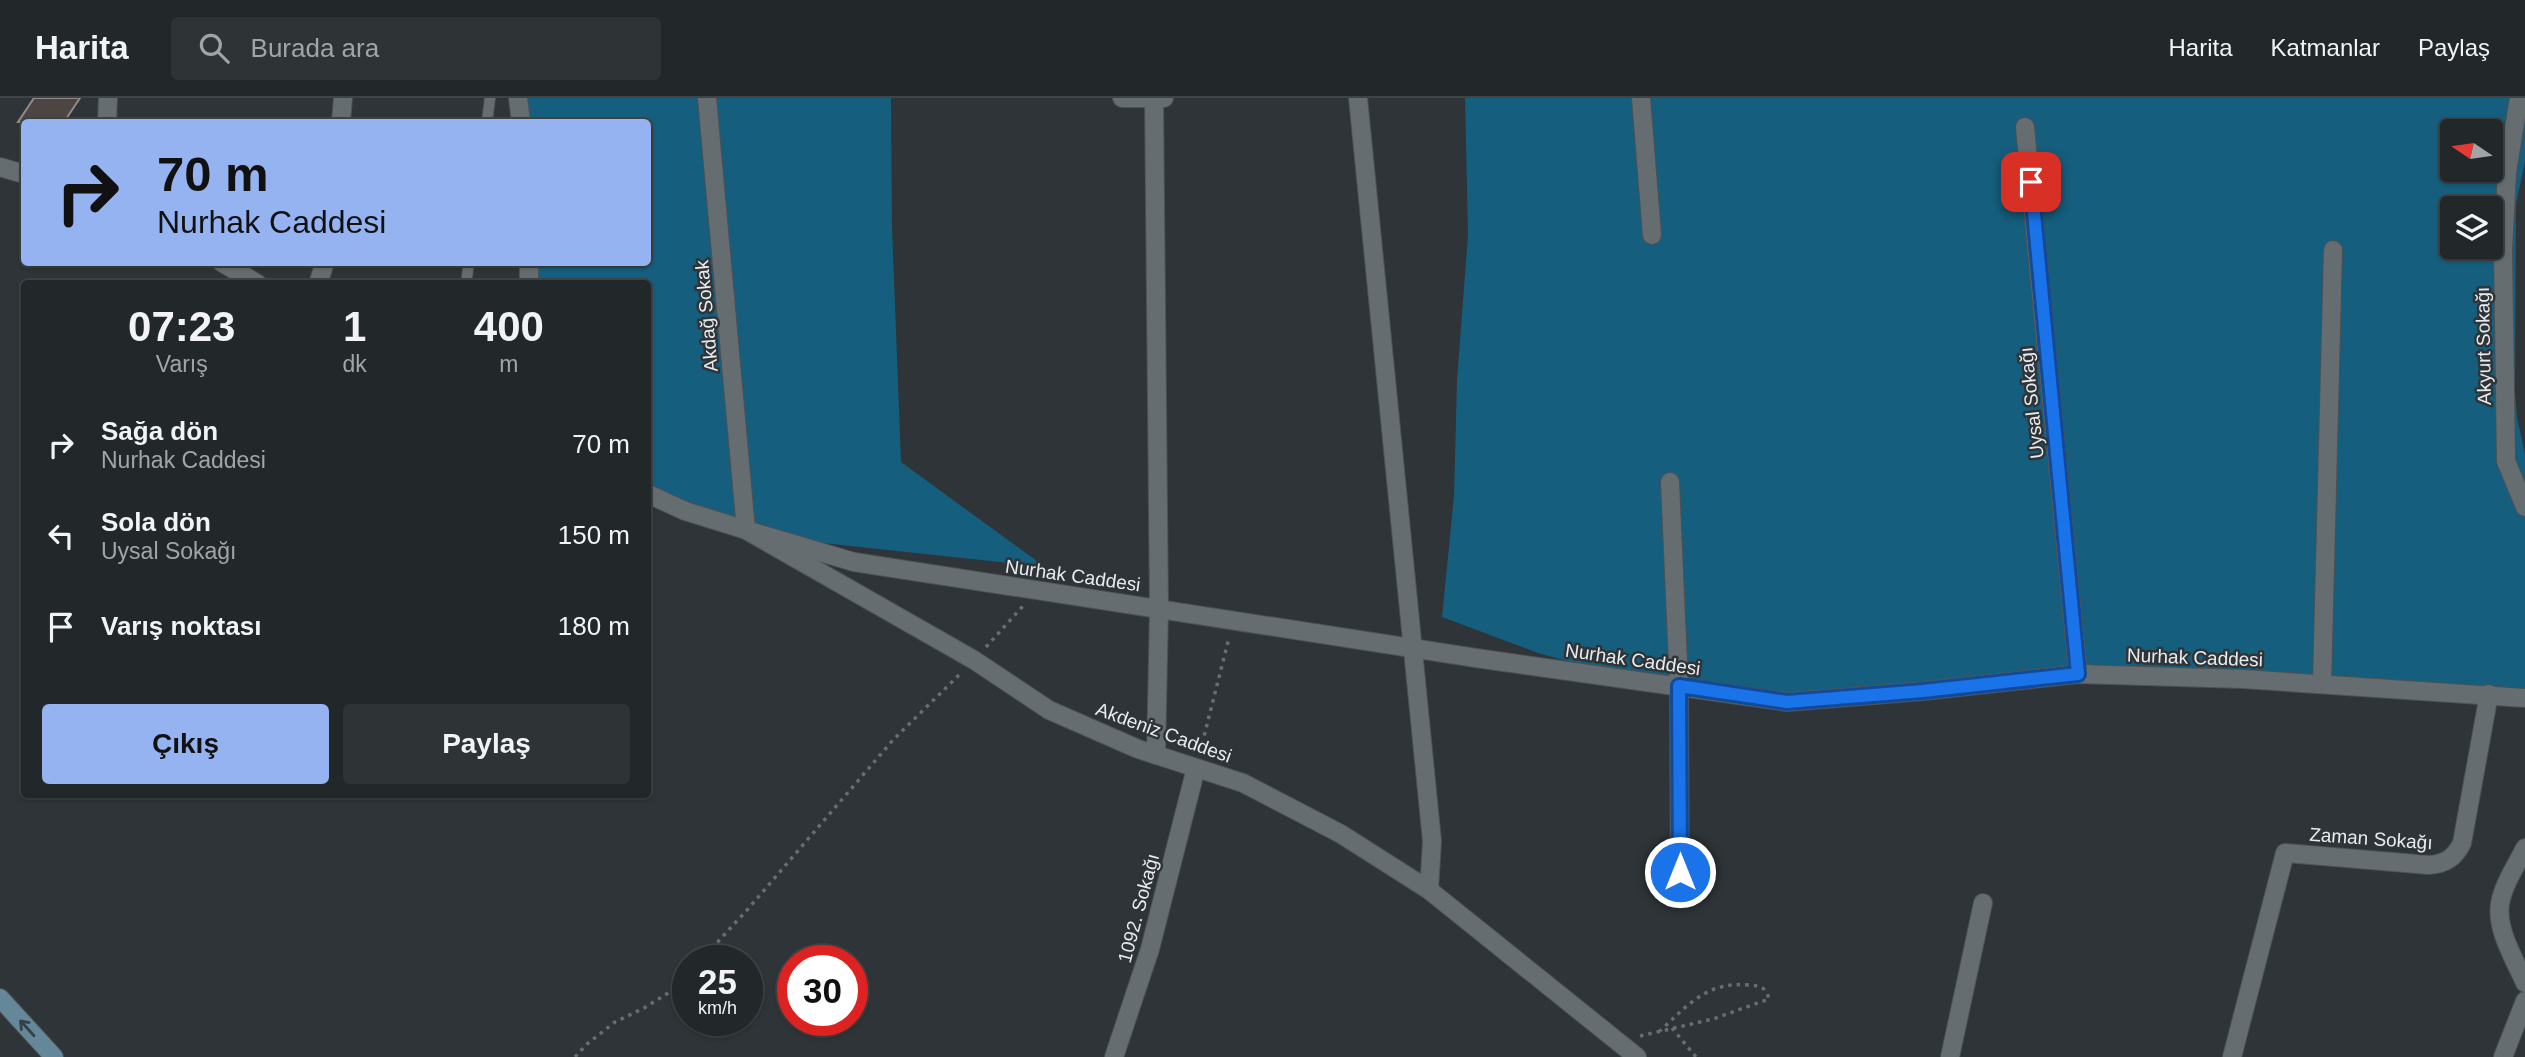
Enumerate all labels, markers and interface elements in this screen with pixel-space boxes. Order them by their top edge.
search box [171,17,661,80]
text: Harita [35,29,129,66]
icon: search [195,29,233,67]
text: Burada ara [251,33,379,63]
text: Harita [2169,34,2233,61]
text: Katmanlar [2271,34,2380,61]
text: Paylaş [2418,34,2490,61]
north arrow [2440,119,2502,182]
map controls [2440,119,2503,259]
icon: right [42,147,133,238]
text: 70 m [157,147,269,201]
pin [2001,152,2061,212]
icon: arrive [2012,163,2050,201]
button: layers [2440,196,2503,259]
text: Nurhak Caddesi [157,204,386,240]
street label: Akdağ Sokak [691,259,722,373]
street label: Akyurt Sokağı [2472,287,2495,405]
text: 07:23 [128,303,235,350]
text: 1 [343,303,366,350]
text: 400 [474,303,544,350]
street label: Uysal Sokağı [2015,346,2048,460]
text: Varış [156,351,208,377]
text: dk [343,351,367,377]
text: m [499,351,518,377]
text: Sağa dön [101,416,218,446]
icon: right [42,426,80,464]
text: 70 m [572,429,630,459]
text: Nurhak Caddesi [101,447,266,473]
text: Sola dön [101,507,211,537]
icon: left [42,517,80,555]
text: 150 m [558,520,630,550]
text: Uysal Sokağı [101,538,237,564]
street label: Nurhak Caddesi [1004,556,1142,595]
icon: arrive [42,608,80,646]
text: Varış noktası [101,611,261,641]
text: 180 m [558,611,630,641]
street label: Nurhak Caddesi [1564,640,1702,679]
street label: Nurhak Caddesi [2127,645,2263,670]
street label: Akdeniz Caddesi [1093,698,1234,767]
button: Çıkış [42,704,329,784]
button: Paylaş [343,704,630,784]
street label: Zaman Sokağı [2309,824,2433,853]
position arrow [1643,835,1717,909]
street label: 1092. Sokağı [1114,851,1163,965]
speed limit sign: 30 [777,945,868,1036]
text: 25 [698,962,737,1001]
text: km/h [698,998,737,1018]
one-way arrow [19,1019,35,1037]

